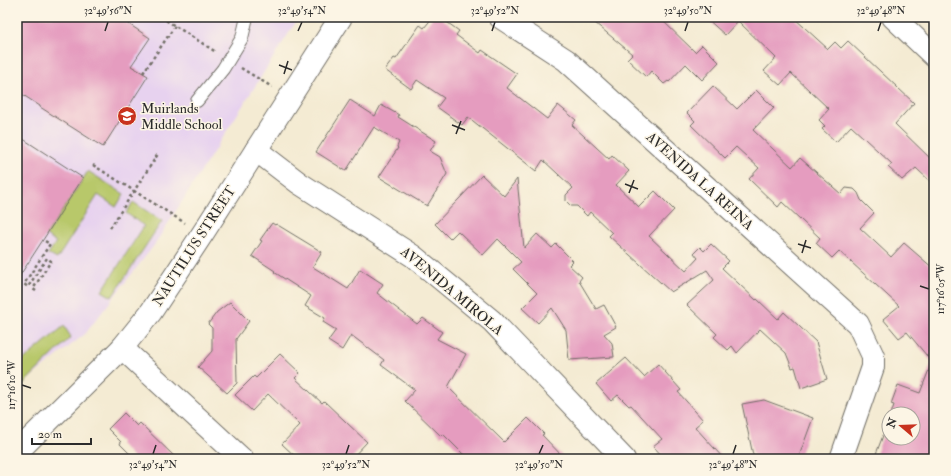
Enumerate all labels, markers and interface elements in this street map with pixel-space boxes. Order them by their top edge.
text: 32°49'56"N [84,5,132,17]
text: 32°49'54"N [278,5,326,17]
text: 32°49'52"N [471,5,519,17]
text: 32°49'50"N [664,5,712,17]
text: 32°49'48"N [857,5,906,17]
place label: Muirlands Middle School [141,100,222,133]
school or university icon: Muirlands Middle School [116,105,138,127]
street label: AVENIDA LA REINA [642,128,757,234]
street label: NAUTILUS STREET [149,182,240,309]
street label: AVENIDA MIROLA [396,242,507,339]
text: 117°16'05"W [935,263,947,314]
text: 117°16'10"W [6,359,18,410]
north arrow [881,406,921,446]
text: N [884,415,900,431]
scale bar [32,420,91,446]
text: 20 m [38,427,63,442]
text: 32°49'54"N [129,459,177,471]
text: 32°49'52"N [322,459,370,471]
text: 32°49'50"N [515,459,563,471]
text: 32°49'48"N [709,459,758,471]

